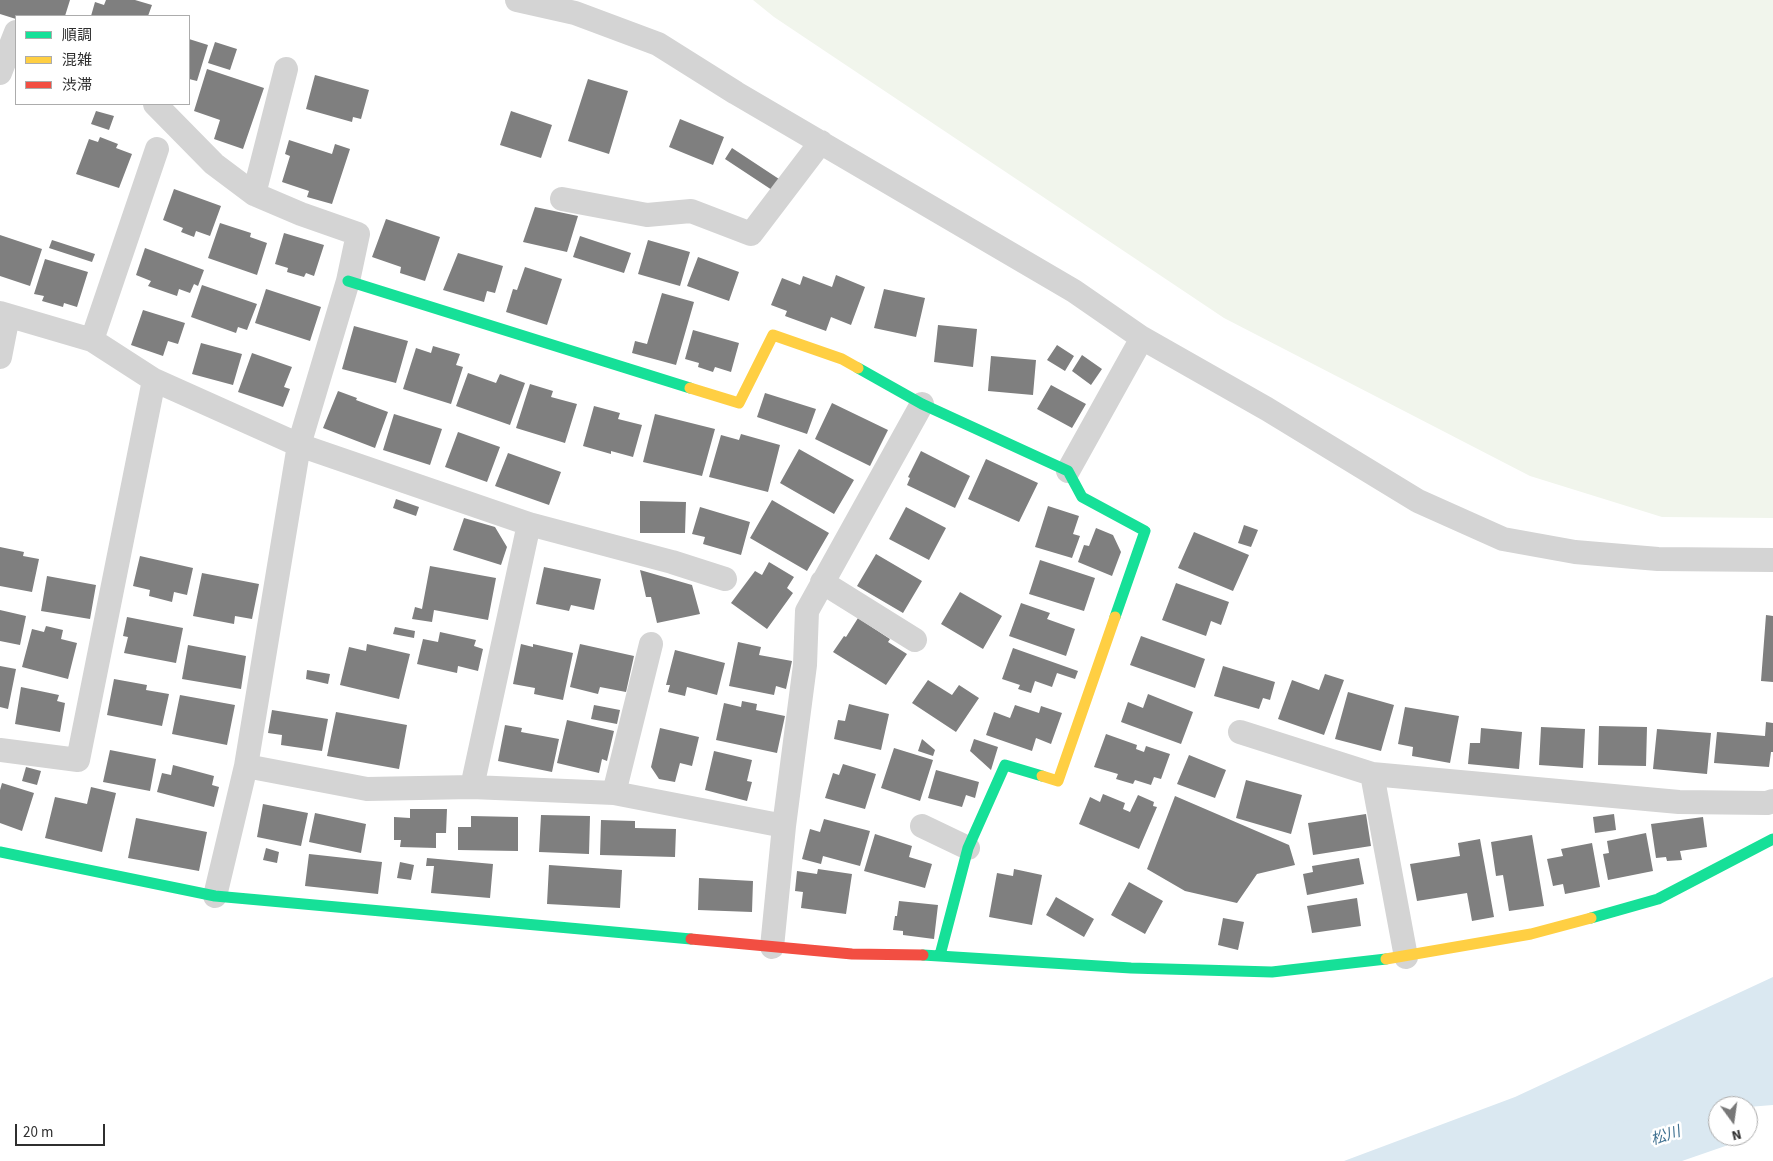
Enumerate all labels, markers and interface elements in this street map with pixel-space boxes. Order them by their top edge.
legend [15,15,190,105]
text: 順調 [62,25,92,46]
text: 混雑 [62,50,92,71]
text: 渋滞 [62,75,92,96]
north arrow [1708,1096,1758,1146]
scale bar [18,1114,108,1146]
text: 20 m [23,1122,53,1143]
water label: 松川 [1649,1124,1683,1150]
text: N [1729,1124,1743,1145]

